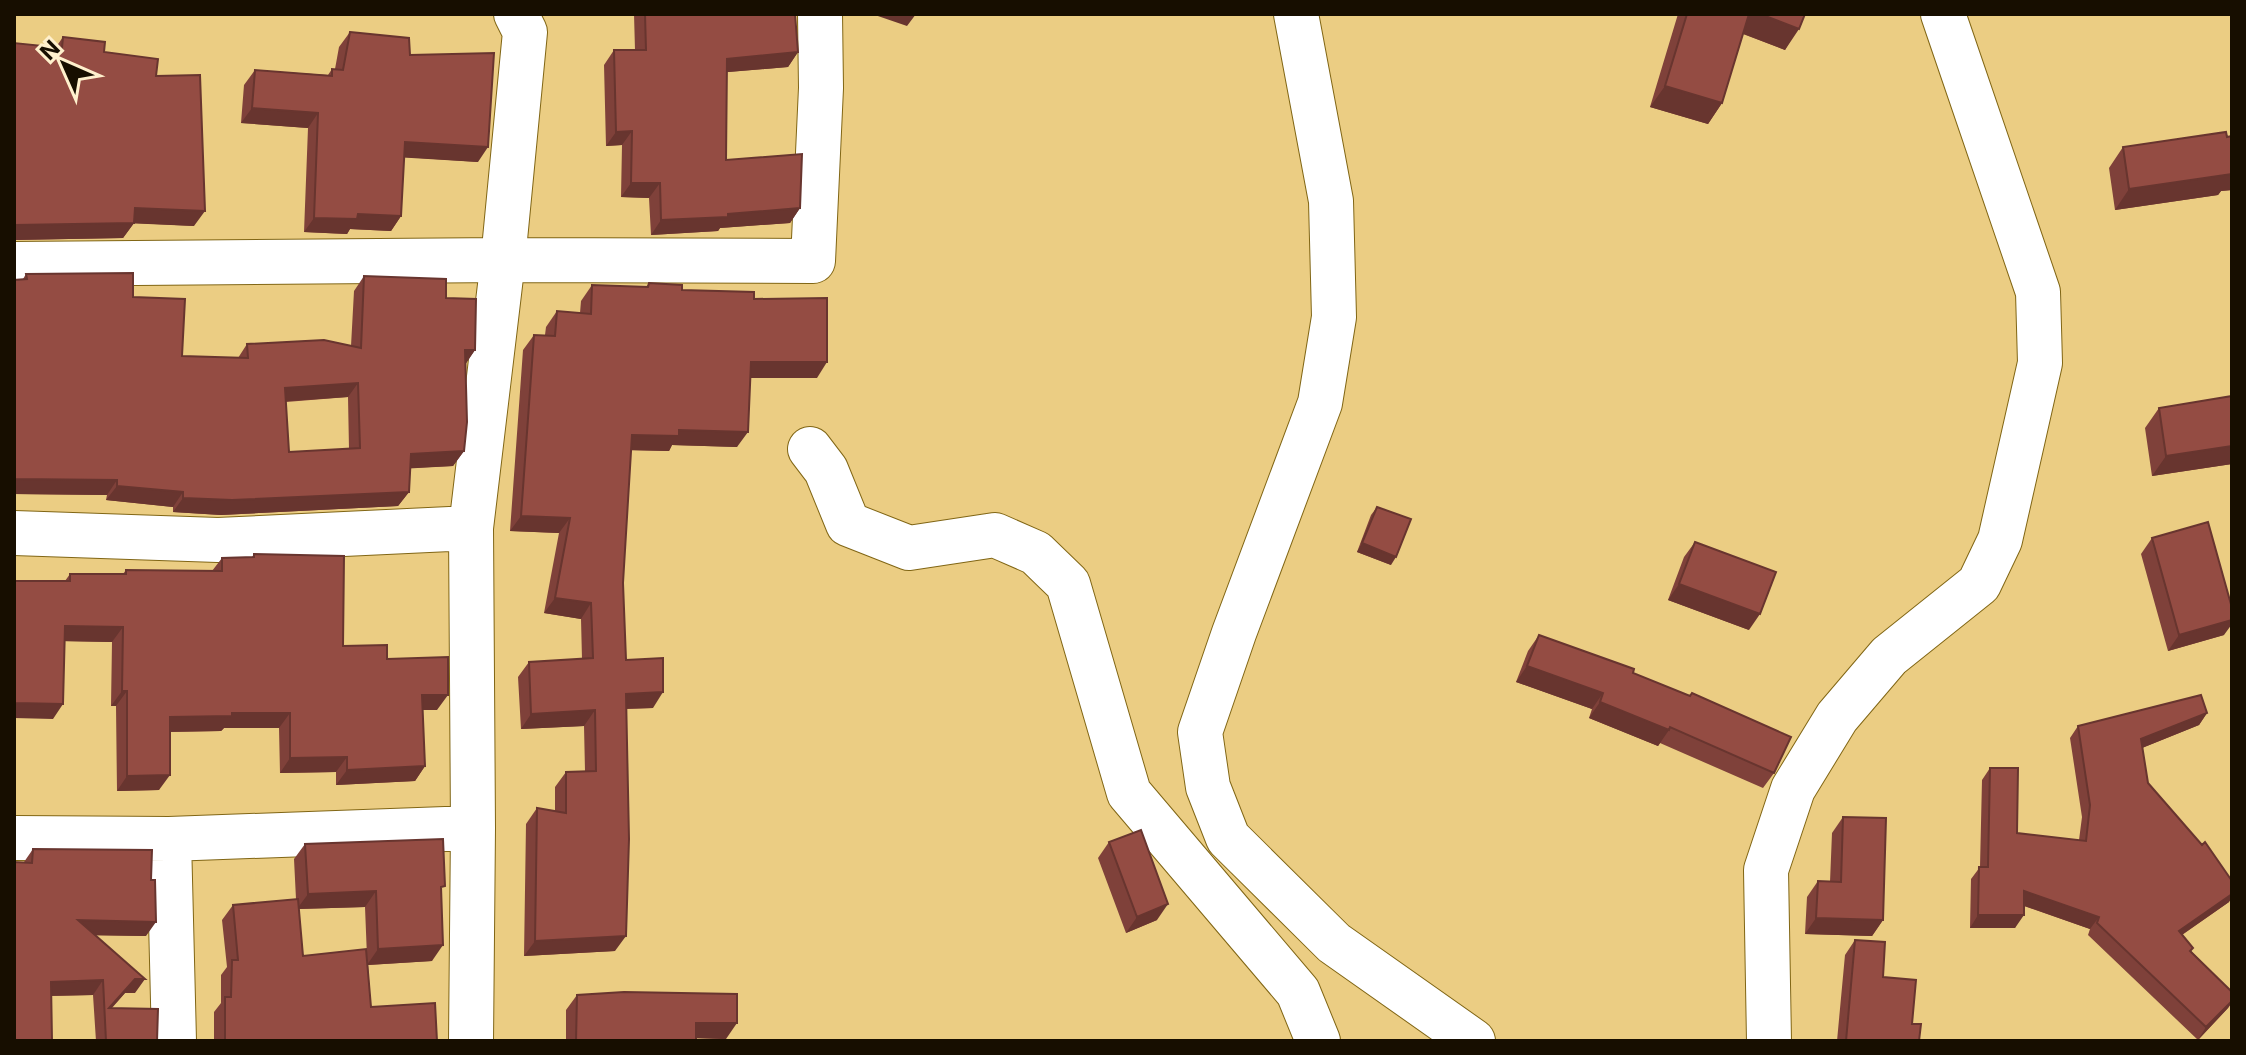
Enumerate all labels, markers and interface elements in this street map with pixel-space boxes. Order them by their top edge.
north arrow [24,24,104,104]
text: N [35,35,65,65]

